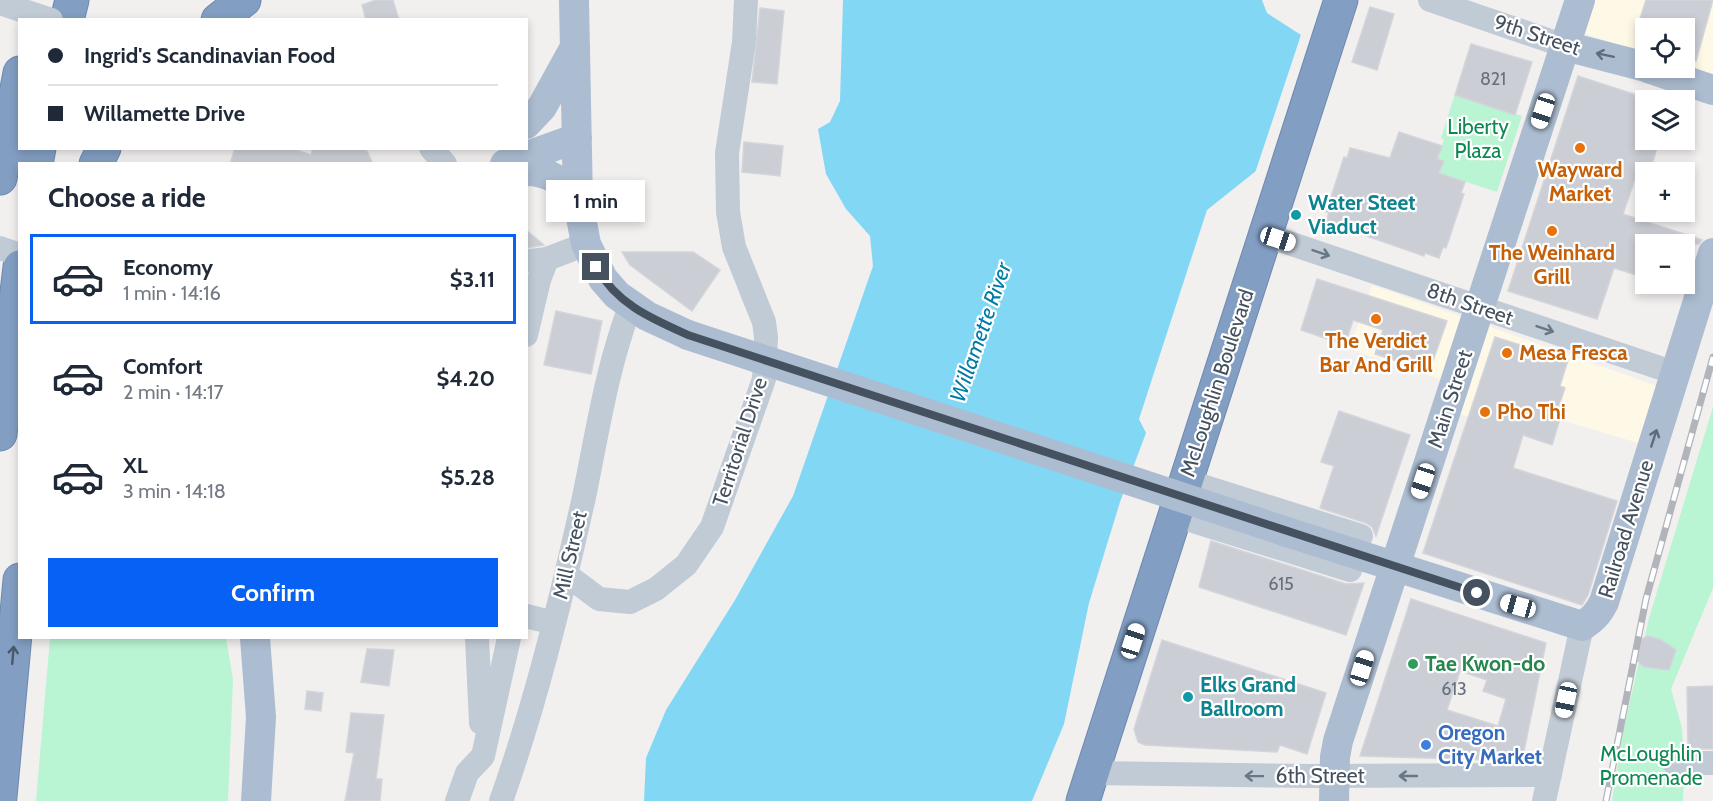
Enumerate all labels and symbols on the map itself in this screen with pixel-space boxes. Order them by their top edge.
street label: 9th Street [1491,9,1583,60]
one-way arrow [1596,49,1616,60]
house number: 821 [1480,68,1506,90]
car [1529,91,1557,131]
park label: Liberty Plaza [1447,114,1509,163]
marker: Wayward Market [1573,141,1587,155]
place label: Wayward Market [1537,157,1623,206]
callout: 1 min [546,180,646,222]
place label: Water Steet Viaduct [1308,190,1415,239]
marker: Water Steet Viaduct [1289,208,1303,222]
marker: The Weinhard Grill [1545,224,1559,238]
car [1258,225,1298,253]
place label: The Weinhard Grill [1489,240,1615,289]
one-way arrow [1311,249,1330,260]
route end [582,253,609,280]
water label: Willamette River [944,258,1017,406]
street label: 8th Street [1424,277,1517,330]
street label: McLoughlin Boulevard [1174,286,1259,480]
marker: The Verdict Bar And Grill [1369,312,1383,326]
one-way arrow [1535,325,1554,336]
place label: The Verdict Bar And Grill [1319,328,1433,377]
place label: Mesa Fresca [1519,340,1628,365]
marker: Mesa Fresca [1500,346,1514,360]
street label: Main Street [1422,347,1477,451]
street label: Territorial Drive [707,374,772,510]
place label: Pho Thi [1497,399,1566,424]
marker: Pho Thi [1478,405,1492,419]
one-way arrow [1649,429,1660,448]
street label: Railroad Avenue [1593,457,1658,601]
car [1409,461,1437,501]
street label: Mill Street [547,508,592,602]
house number: 615 [1268,573,1294,595]
route start [1463,579,1490,606]
car [1498,592,1538,620]
car [1119,621,1147,661]
one-way arrow [8,646,19,666]
car [1348,648,1376,688]
place label: Tae Kwon-do [1425,651,1545,676]
marker: Tae Kwon-do [1406,657,1420,671]
place label: Elks Grand Ballroom [1200,672,1296,721]
house number: 613 [1441,678,1467,700]
car [1553,681,1579,719]
marker: Elks Grand Ballroom [1181,690,1195,704]
place label: Oregon City Market [1438,720,1542,769]
marker: Oregon City Market [1419,738,1433,752]
park label: McLoughlin Promenade [1599,741,1703,790]
street label: 6th Street [1275,763,1365,788]
one-way arrow [1245,770,1265,781]
one-way arrow [1398,770,1418,782]

